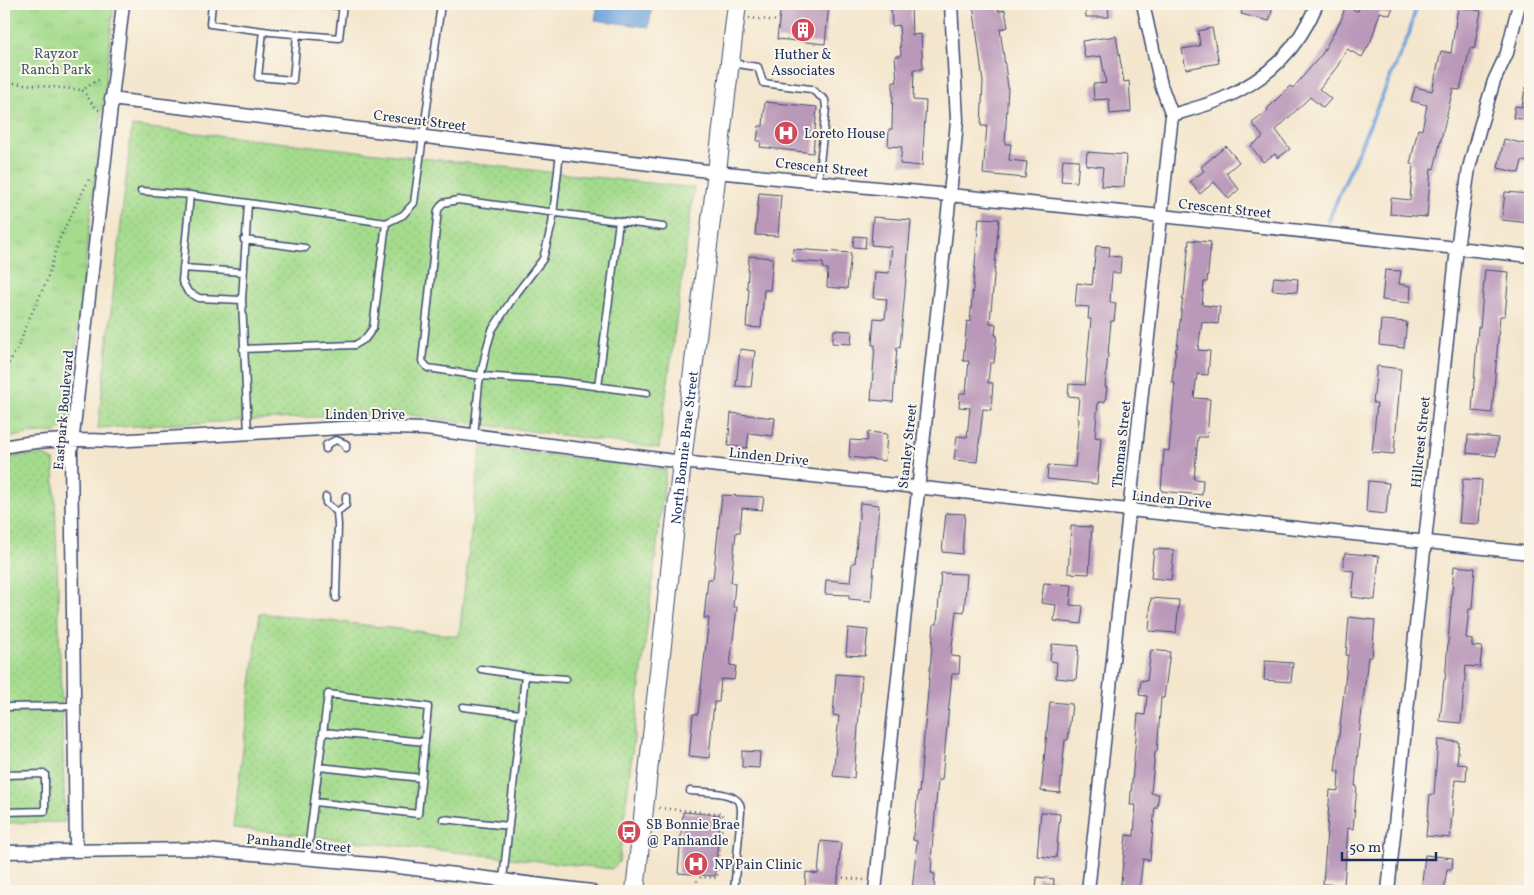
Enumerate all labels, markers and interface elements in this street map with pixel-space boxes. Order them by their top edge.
building icon: Huther & Associates [790,17,816,43]
park label: Rayzor Ranch Park [21,45,92,80]
place label: Huther & Associates [771,46,835,81]
street label: Crescent Street [372,106,467,137]
hospital icon: Loreto House [773,120,799,146]
place label: Loreto House [804,125,886,144]
street label: Crescent Street [774,154,869,183]
street label: Crescent Street [1177,195,1272,224]
street label: Eastpark Boulevard [50,349,79,471]
street label: North Bonnie Brae Street [667,370,704,525]
street label: Hillcrest Street [1407,395,1436,489]
street label: Thomas Street [1108,399,1137,489]
street label: Stanley Street [895,403,922,490]
street label: Linden Drive [325,406,406,425]
street label: Linden Drive [728,444,810,471]
street label: Linden Drive [1131,487,1213,514]
place label: SB Bonnie Brae @ Panhandle [646,816,740,851]
bus stop icon: SB Bonnie Brae @ Panhandle [616,819,642,845]
street label: Panhandle Street [246,830,352,859]
scale bar [1342,830,1435,862]
text: 50 m [1349,838,1381,859]
hospital icon: NP Pain Clinic [683,851,709,877]
place label: NP Pain Clinic [714,856,802,875]

